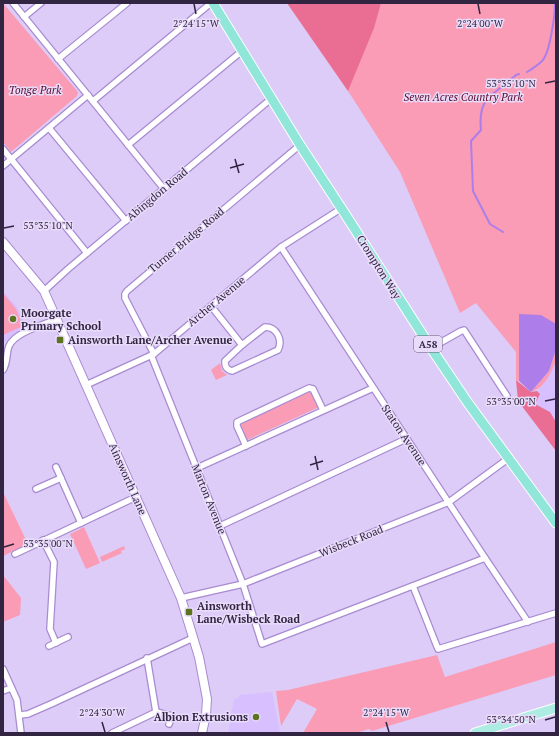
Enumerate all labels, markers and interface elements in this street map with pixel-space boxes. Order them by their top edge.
text: 2°24'15"W [173,17,220,30]
text: 2°24'00"W [457,17,504,30]
text: 53°35'10"N [486,77,536,90]
park label: Tonge Park [9,83,62,97]
park label: Seven Acres Country Park [403,90,523,104]
street label: Abingdon Road [124,165,190,223]
street label: Turner Bridge Road [145,204,227,276]
text: 53°35'10"N [23,219,73,232]
street label: Crompton Way [354,232,405,302]
street label: Archer Avenue [184,272,248,329]
place label: Moorgate Primary School [21,306,102,333]
marker: Moorgate Primary School [8,314,18,324]
place label: Ainsworth Lane/Archer Avenue [68,333,233,347]
marker: Ainsworth Lane/Archer Avenue [55,335,65,345]
road number: A58 [414,336,442,352]
text: 53°35'00"N [486,395,536,408]
street label: Staton Avenue [378,402,430,469]
street label: Ainsworth Lane [106,441,150,518]
street label: Marton Avenue [189,462,230,537]
street label: Wisbeck Road [317,522,385,560]
text: 53°35'00"N [23,537,73,550]
place label: Ainsworth Lane/Wisbeck Road [197,599,300,626]
marker: Ainsworth Lane/Wisbeck Road [184,607,194,617]
text: 2°24'30"W [79,706,126,719]
text: 2°24'15"W [363,706,410,719]
place label: Albion Extrusions [154,710,248,724]
marker: Albion Extrusions [251,712,261,722]
text: 53°34'50"N [486,713,536,726]

